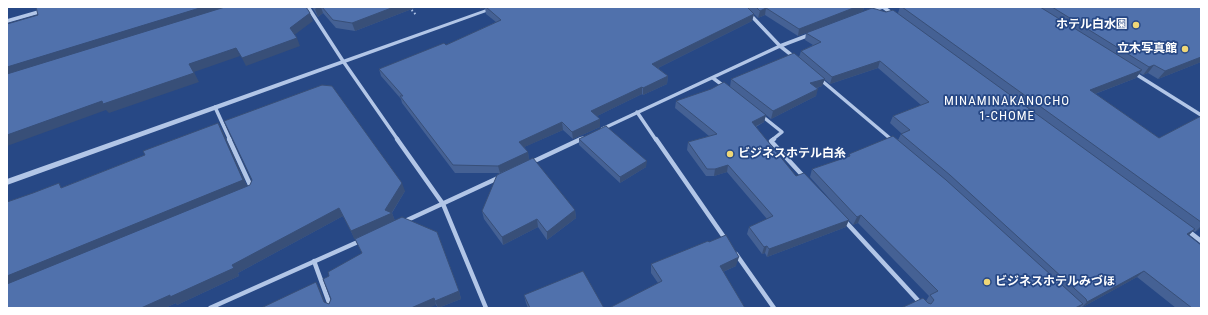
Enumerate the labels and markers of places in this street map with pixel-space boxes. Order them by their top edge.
place label: ホテル白水園 [1056,18,1128,32]
marker: ホテル白水園 [1131,20,1141,30]
place label: 立木写真館 [1117,42,1177,56]
marker: 立木写真館 [1180,44,1190,54]
place label: ビジネスホテル白糸 [738,147,846,161]
marker: ビジネスホテル白糸 [725,149,735,159]
place label: ビジネスホテルみづほ [995,275,1115,289]
marker: ビジネスホテルみづほ [982,277,992,287]

